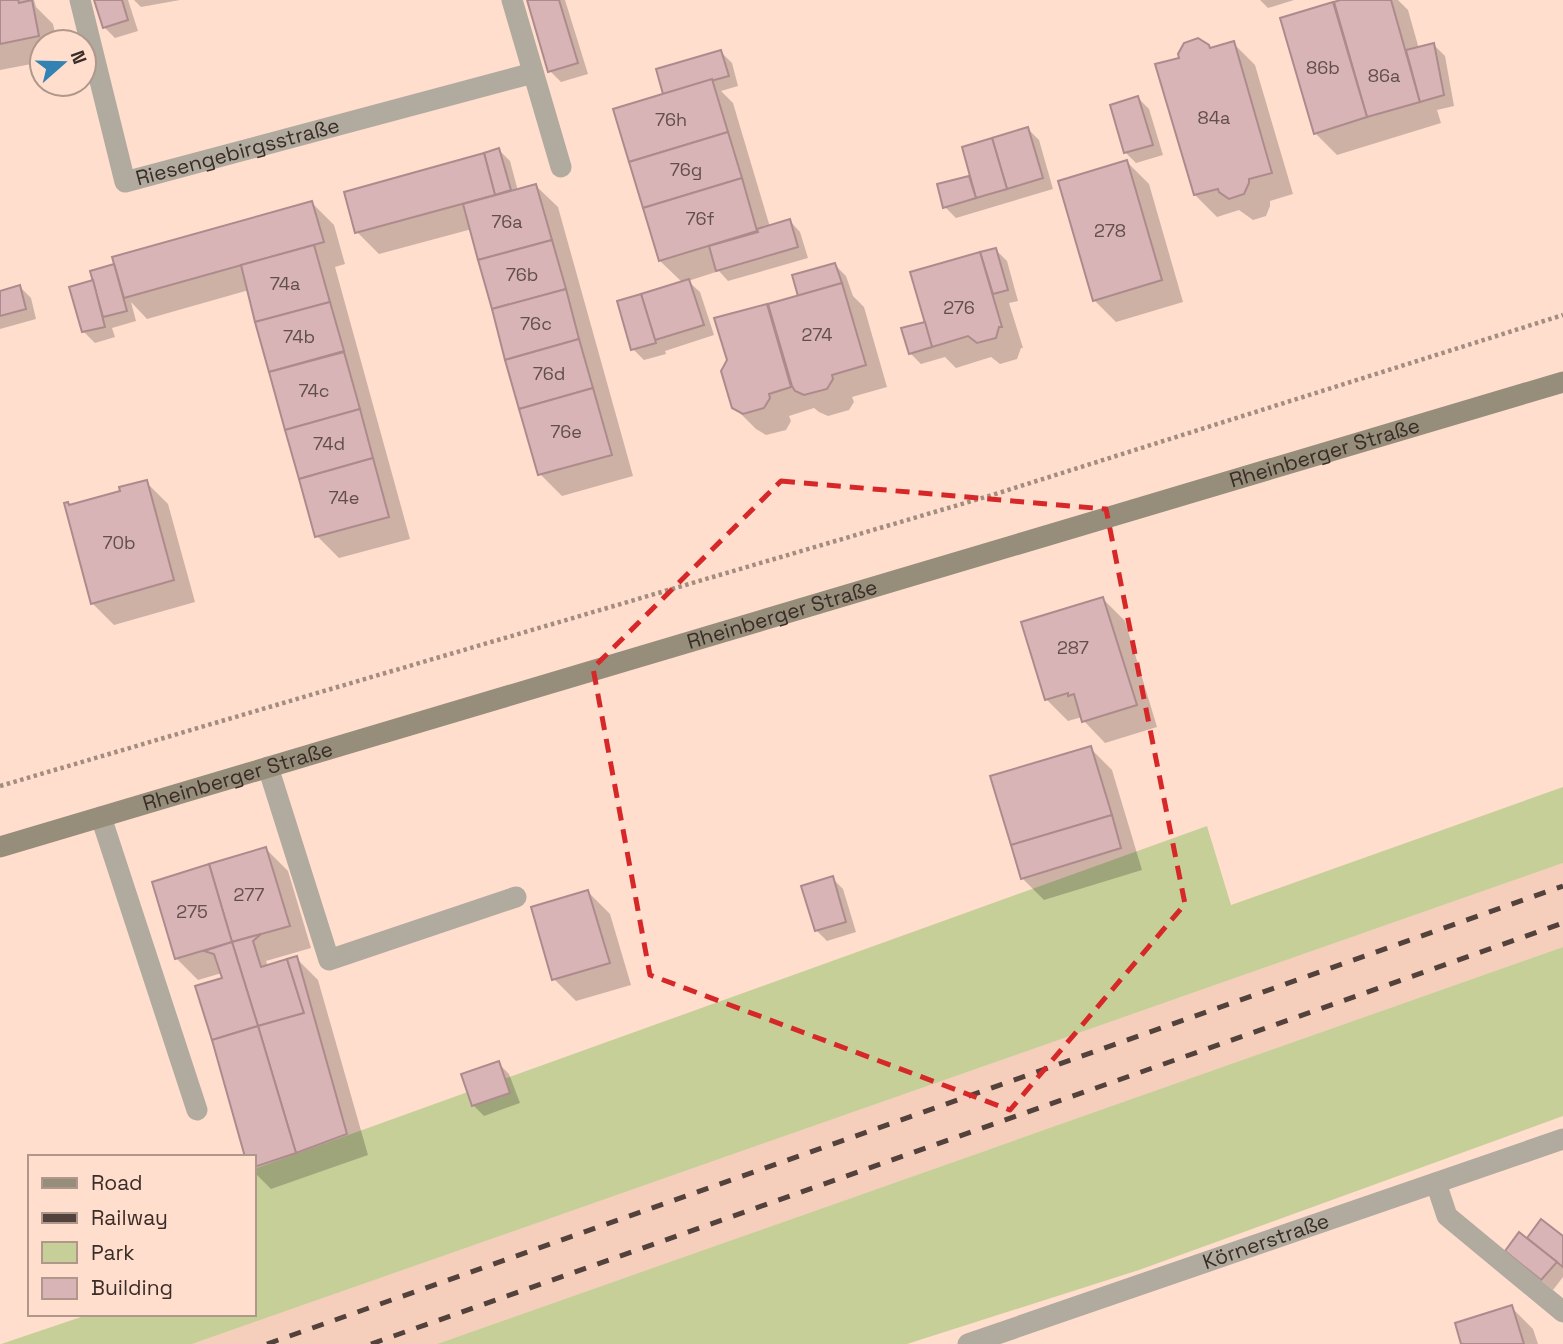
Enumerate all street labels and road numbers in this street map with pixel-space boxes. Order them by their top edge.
street label: Riesengebirgsstraße [133,111,342,192]
street label: Rheinberger Straße [1226,411,1423,493]
street label: Rheinberger Straße [684,573,880,655]
street label: Rheinberger Straße [139,735,336,817]
street label: Körnerstraße [1199,1207,1333,1275]

